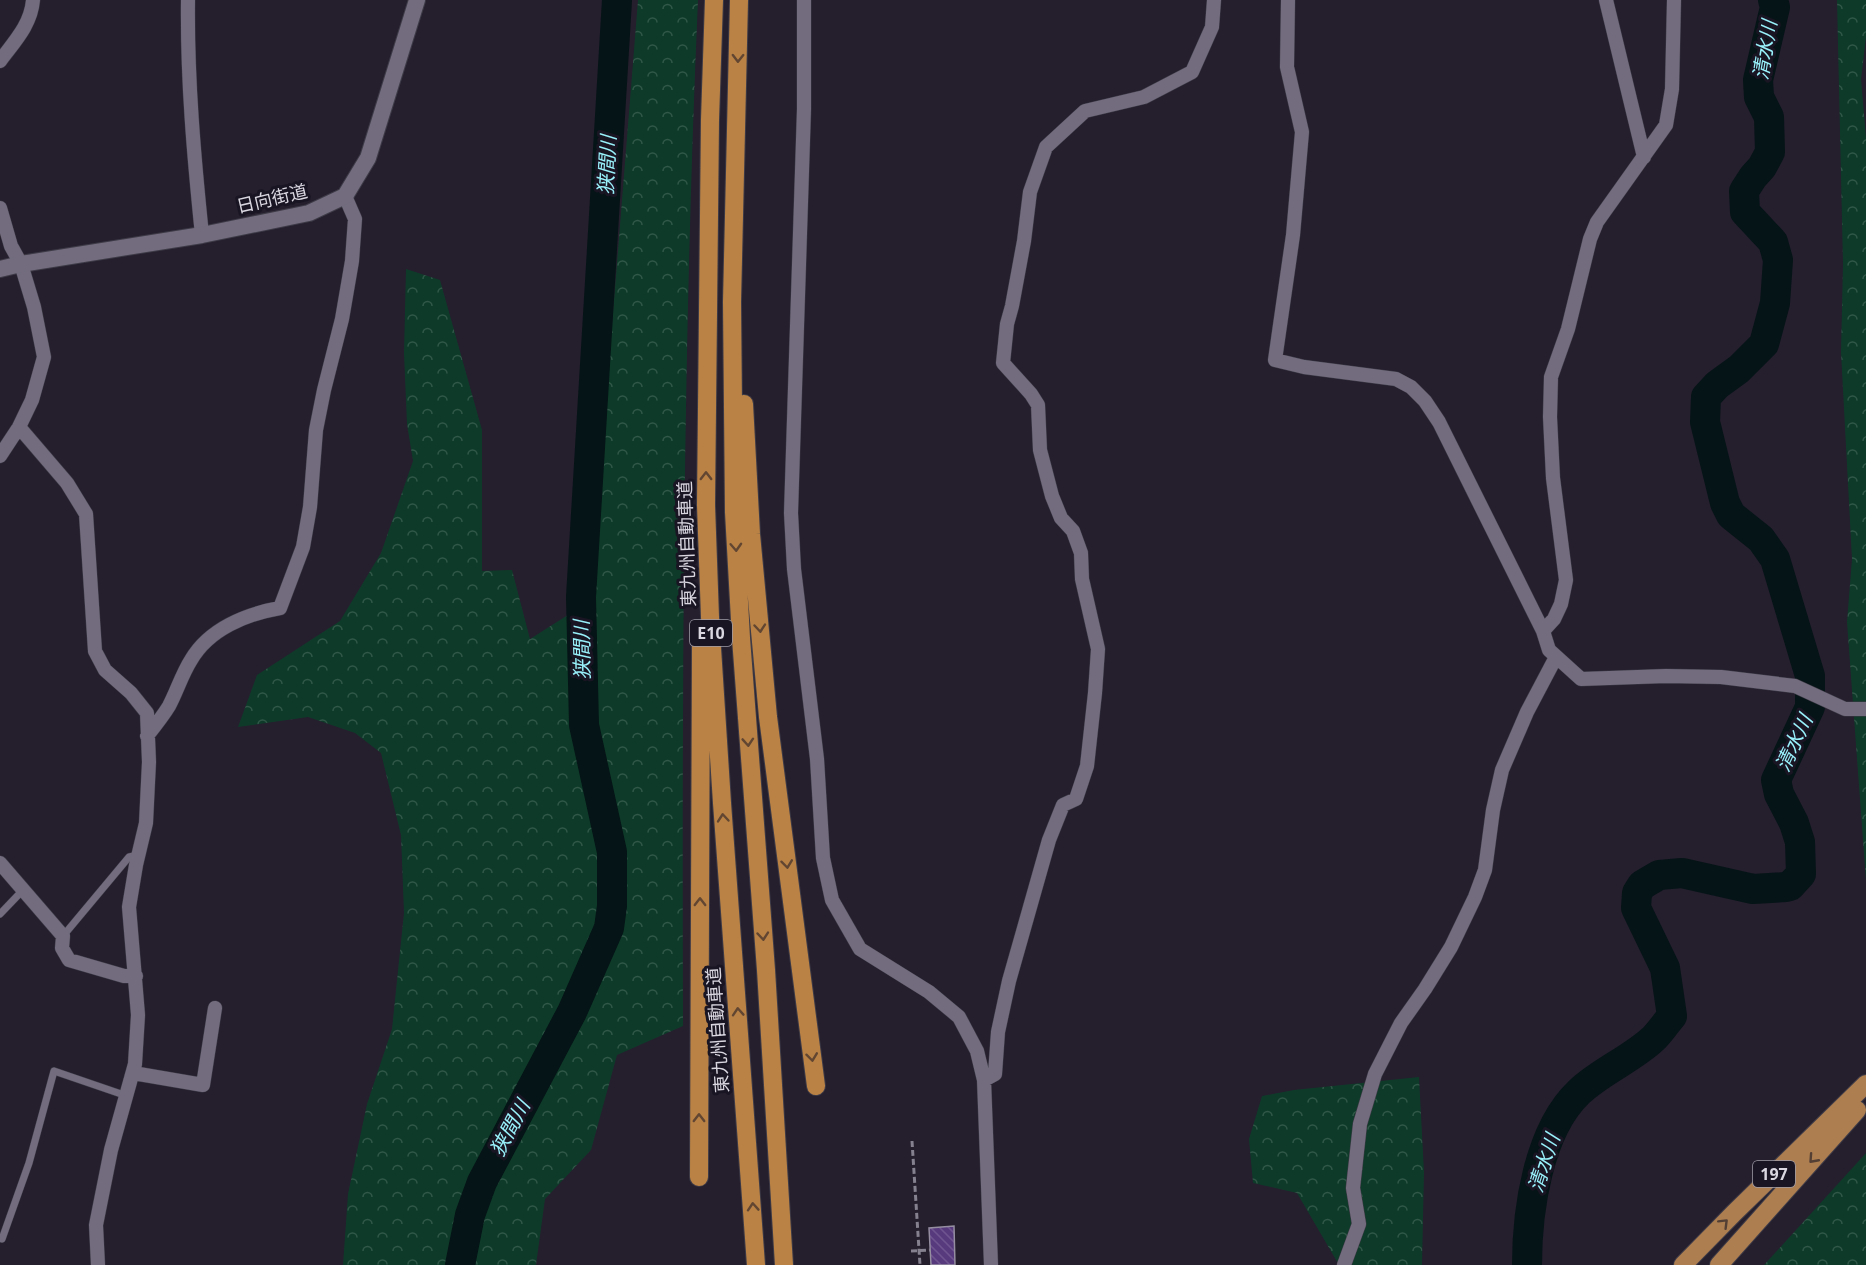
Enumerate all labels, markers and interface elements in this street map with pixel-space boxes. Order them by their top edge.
water label: 清水川 [1746,16,1783,82]
one-way arrow [732,54,744,63]
water label: 狭間川 [591,132,622,196]
street label: 日向街道 [234,178,310,218]
one-way arrow [700,472,712,481]
street label: 東九州自動車道 [672,481,700,607]
one-way arrow [730,543,743,552]
water label: 狭間川 [567,618,596,680]
road number: E10 [690,620,732,646]
one-way arrow [753,624,766,633]
water label: 清水川 [1769,708,1819,776]
one-way arrow [741,738,754,747]
one-way arrow [717,813,730,822]
one-way arrow [780,859,793,868]
one-way arrow [694,898,706,907]
one-way arrow [756,932,769,941]
street label: 東九州自動車道 [701,966,733,1094]
one-way arrow [732,1008,745,1017]
one-way arrow [805,1052,818,1062]
water label: 狭間川 [484,1093,537,1161]
one-way arrow [693,1114,706,1123]
water label: 清水川 [1521,1128,1566,1196]
one-way arrow [1809,1152,1820,1163]
road number: 197 [1753,1161,1795,1187]
one-way arrow [746,1202,759,1211]
one-way arrow [1716,1219,1727,1230]

